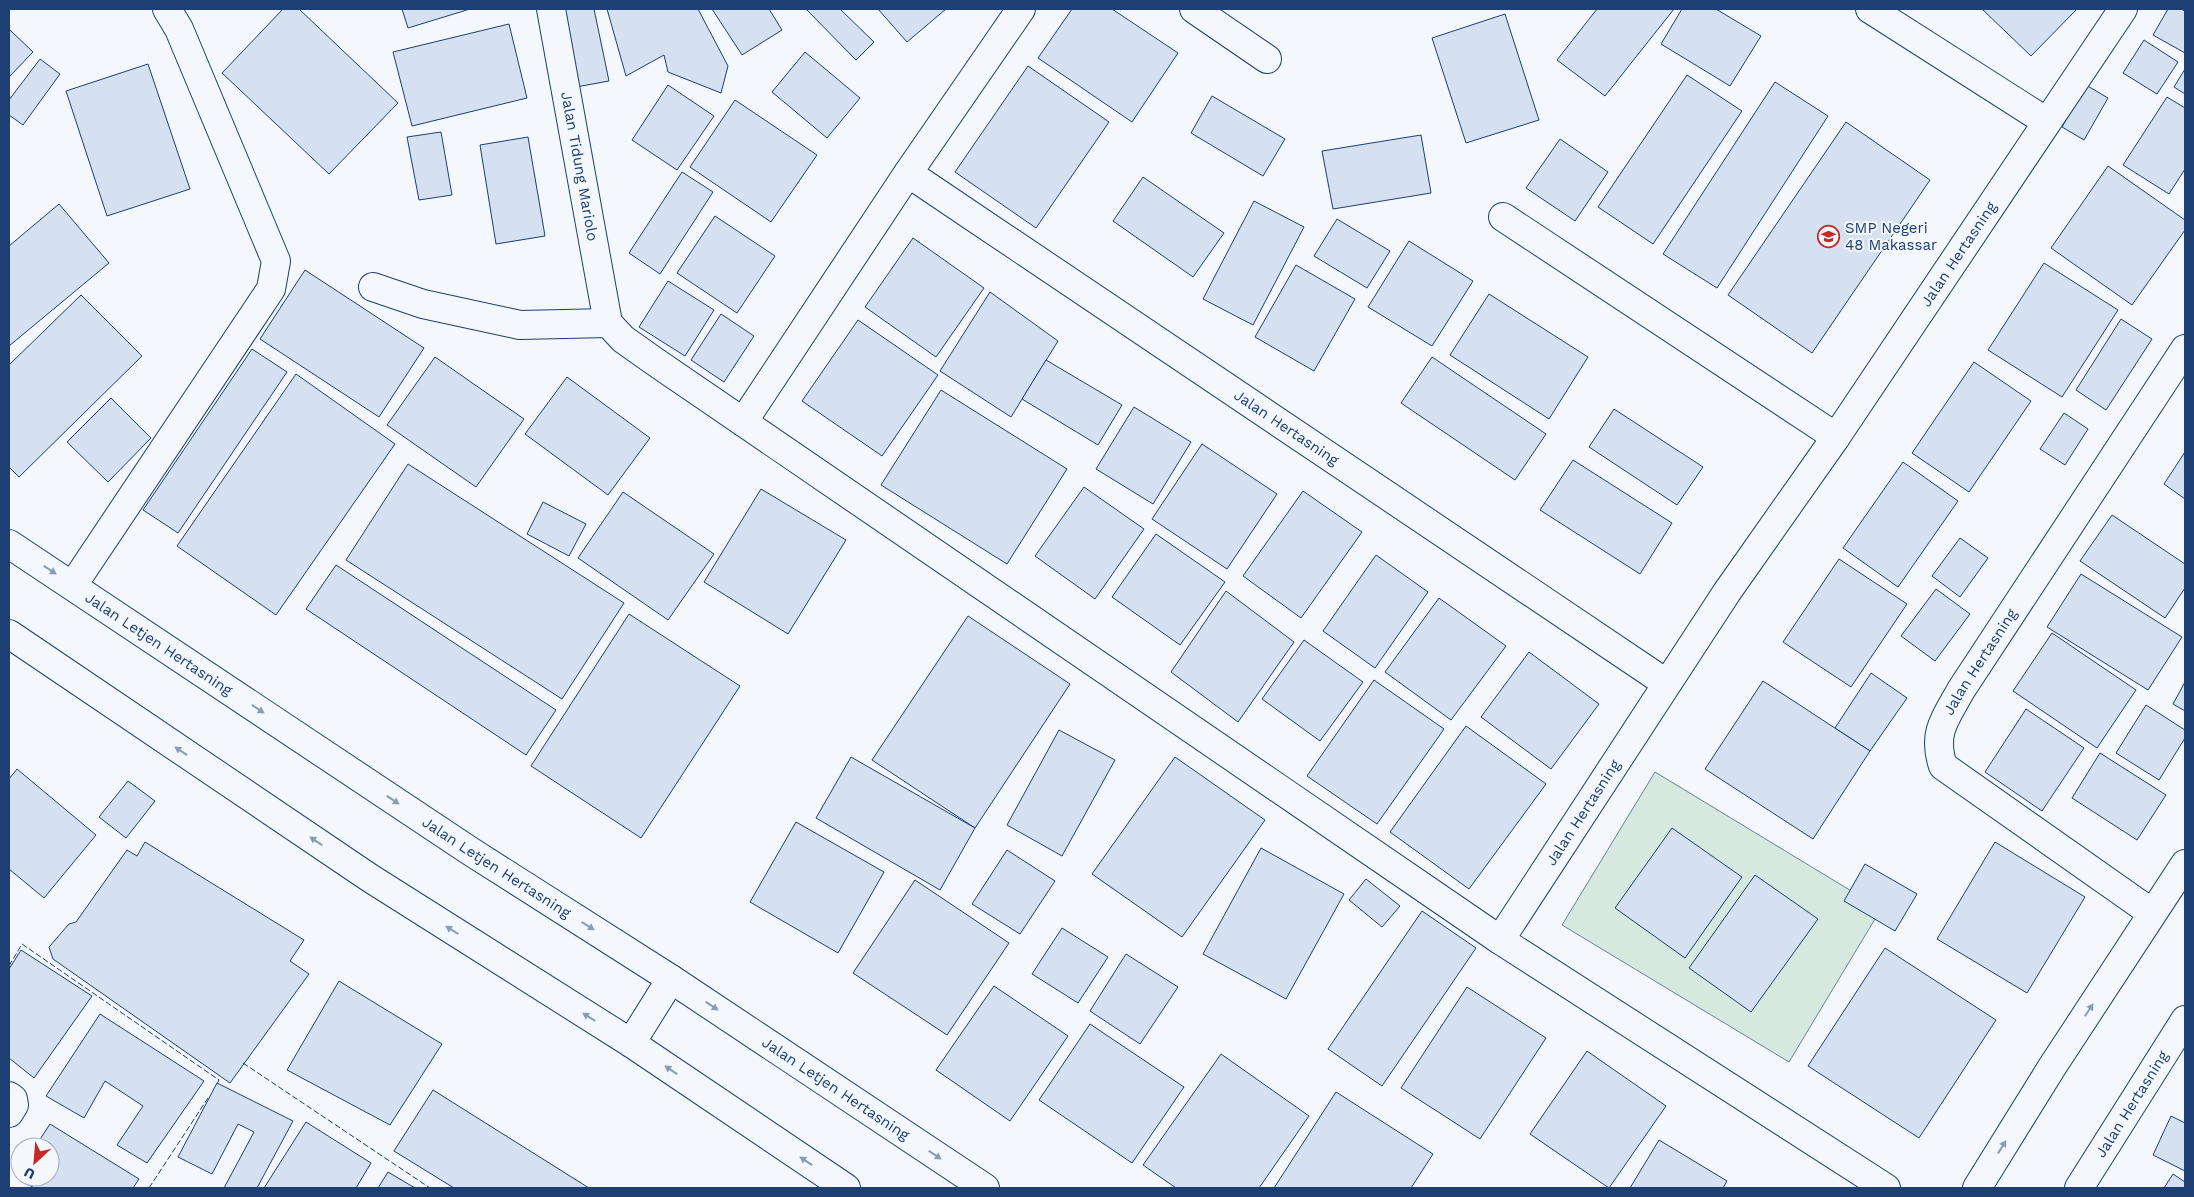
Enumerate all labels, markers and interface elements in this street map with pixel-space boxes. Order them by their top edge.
street label: Jalan Tidung Mariolo [557,90,602,243]
street label: Jalan Hertasning [1917,198,2000,310]
place label: SMP Negeri 48 Makassar [1845,219,1937,254]
school or university icon: SMP Negeri 48 Makassar [1817,225,1841,249]
street label: Jalan Hertasning [1230,386,1342,469]
one-way arrow [43,566,56,575]
street label: Jalan Letjen Hertasning [82,588,236,699]
street label: Jalan Hertasning [1940,605,2021,718]
one-way arrow [251,704,264,714]
one-way arrow [174,746,188,756]
street label: Jalan Hertasning [1542,756,1624,869]
one-way arrow [386,795,399,804]
street label: Jalan Letjen Hertasning [419,813,574,922]
one-way arrow [309,837,323,846]
one-way arrow [581,921,594,931]
one-way arrow [446,925,459,935]
one-way arrow [705,1001,719,1011]
one-way arrow [2084,1003,2094,1016]
one-way arrow [583,1012,596,1022]
street label: Jalan Letjen Hertasning [759,1033,913,1144]
street label: Jalan Hertasning [2091,1048,2172,1161]
one-way arrow [664,1065,677,1075]
north arrow [10,1137,60,1187]
one-way arrow [1998,1140,2007,1153]
one-way arrow [928,1150,941,1159]
one-way arrow [799,1156,812,1166]
text: U [21,1164,37,1183]

